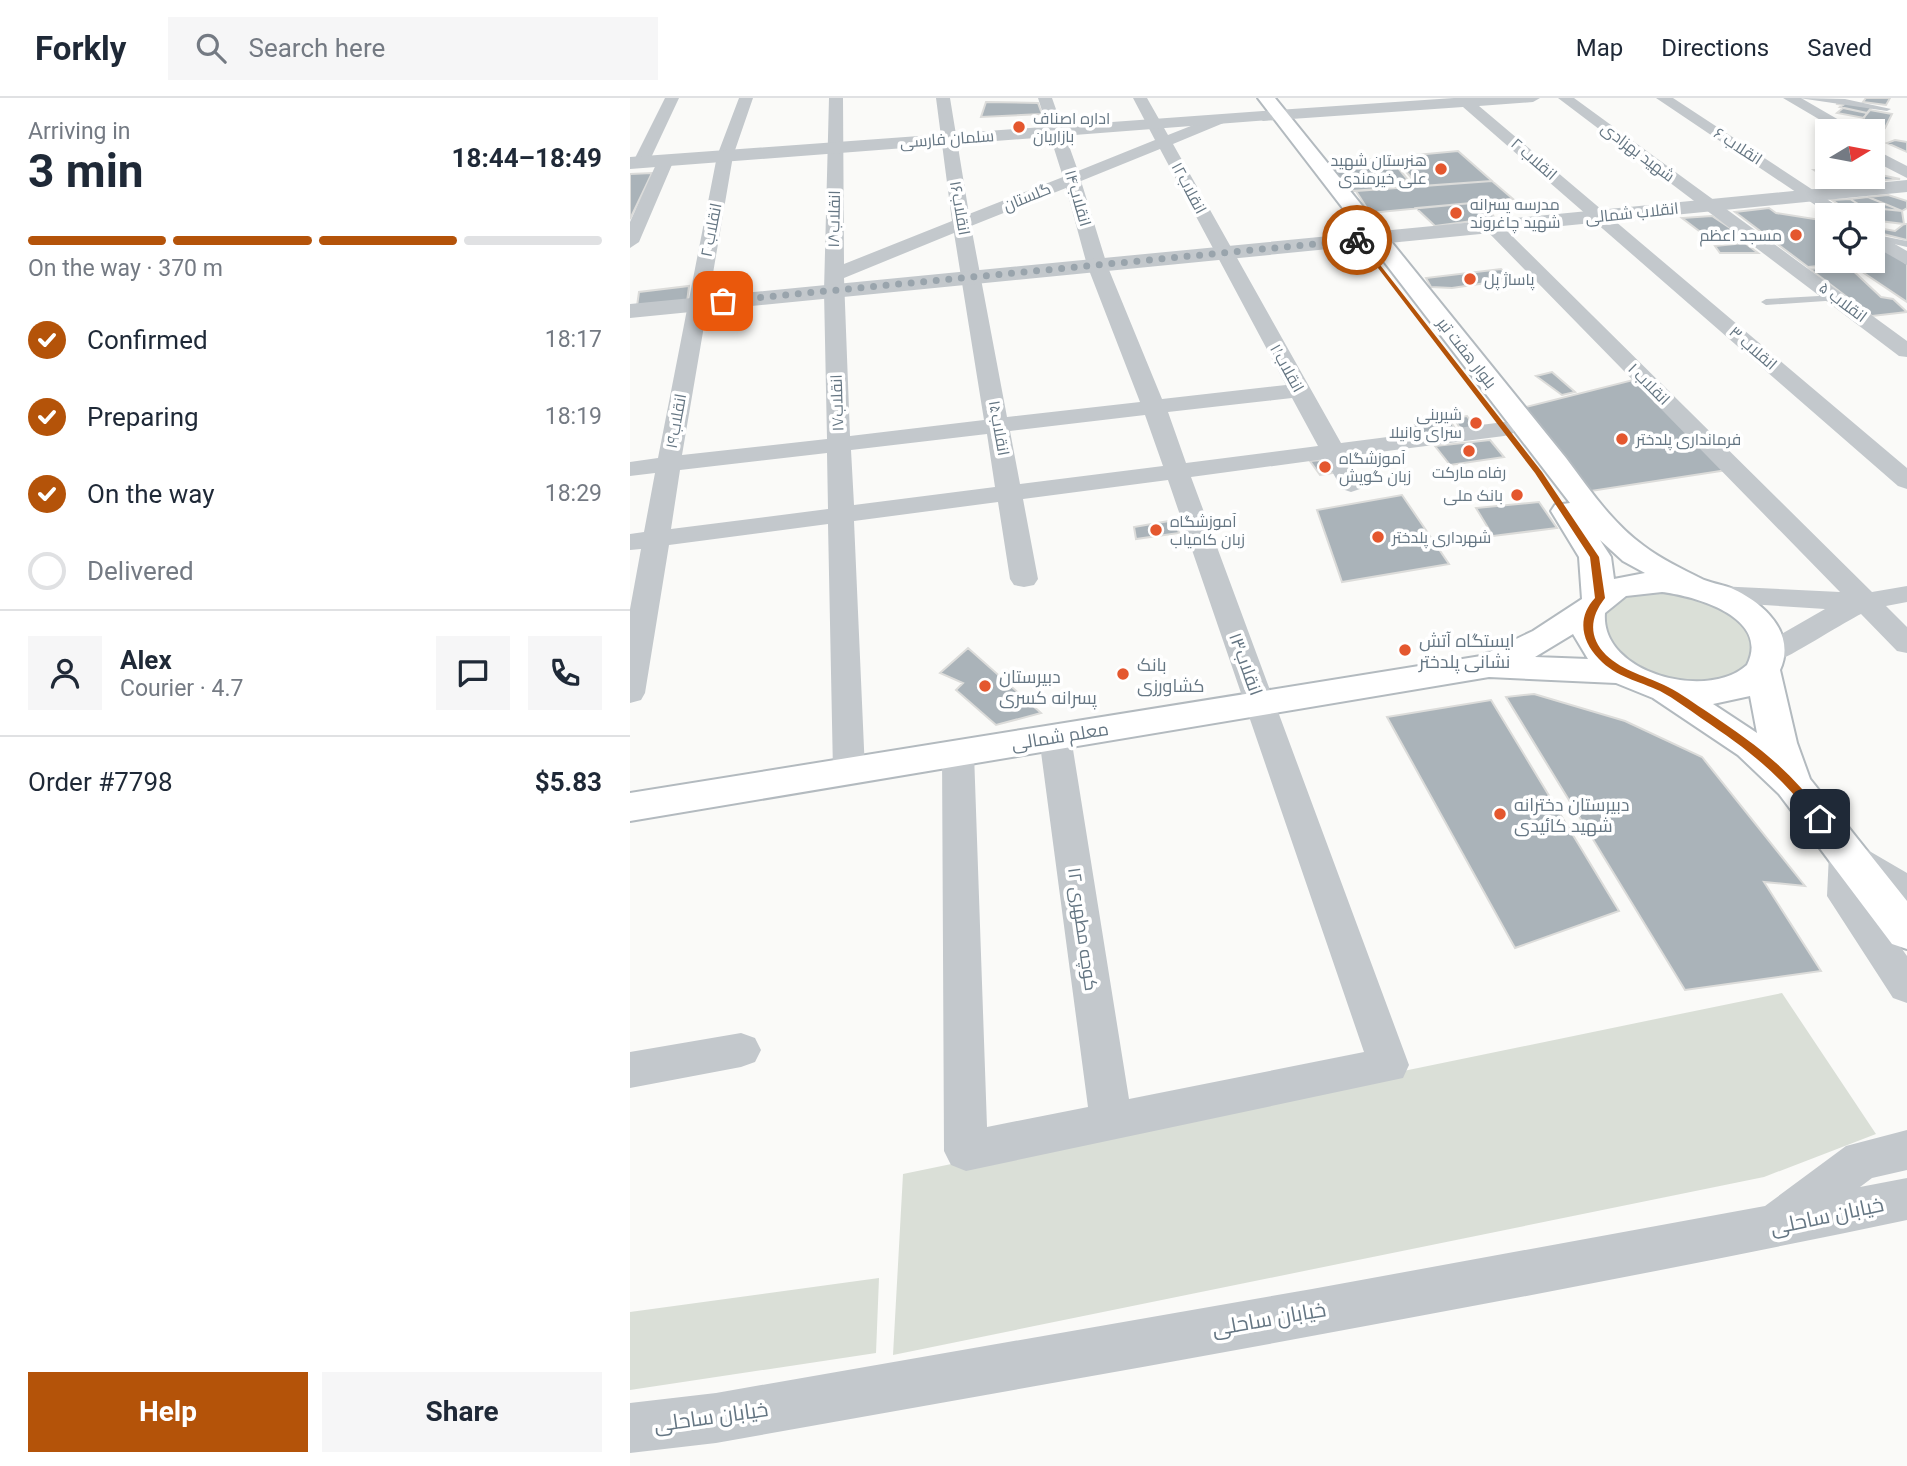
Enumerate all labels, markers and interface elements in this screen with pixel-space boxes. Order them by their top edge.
search box [168,17,658,80]
text: Forkly [35,29,126,68]
icon: search [192,29,230,67]
text: Search here [248,33,385,63]
text: Map [1576,34,1623,62]
text: Directions [1661,34,1769,62]
text: Saved [1807,34,1872,62]
place label: اداره اصناف بازاریان [1033,109,1110,147]
text: Arriving in [28,118,131,145]
street label: شهید بهزادی [1597,118,1678,187]
marker: اداره اصناف بازاریان [1011,119,1027,135]
north arrow [1815,119,1885,189]
map controls [1815,119,1885,273]
street label: انقلاب ۶ [1710,123,1766,169]
street label: سلمان فارسی [899,126,995,153]
street label: انقلاب ۲ [1507,134,1561,184]
text: 18:44–18:49 [452,143,602,173]
text: 3 min [28,144,144,198]
place label: هنرستان شهید علی خیرمندی [1330,151,1427,189]
street label: انقلاب۱۲ [1168,159,1210,217]
marker: هنرستان شهید علی خیرمندی [1433,161,1449,177]
street label: انقلاب۱۴ [1061,168,1095,228]
street label: انقلاب۱۶ [946,179,974,237]
street label: گلستان [1000,179,1054,216]
street label: انقلاب۱۸ [824,190,844,248]
place label: مدرسه پسرانه شهید چاغروند [1470,195,1560,234]
street label: انقلاب شمالی [1585,199,1680,228]
street label: انقلاب۲۰ [696,201,726,259]
button: locate [1815,203,1885,273]
courier [1322,205,1392,275]
marker: مدرسه پسرانه شهید چاغروند [1448,205,1464,221]
icon: bike [1338,221,1376,259]
place label: مسجد اعظم [1699,226,1782,247]
marker: مسجد اعظم [1788,227,1804,243]
text: On the way · 370 m [28,255,223,282]
place label: پاساژ پل [1484,270,1535,291]
pin [693,271,753,331]
marker: پاساژ پل [1462,271,1478,287]
street label: انقلاب ۵ [1815,278,1871,326]
icon: bag [704,282,742,320]
street label: بلوار هفت تیر [1433,313,1501,392]
icon: check [28,321,66,359]
street label: انقلاب ۳ [1725,322,1781,374]
text: Confirmed [87,325,208,355]
text: 18:17 [545,326,602,353]
street label: انقلاب۱۱ [1266,341,1308,395]
street label: انقلاب ۱ [1624,359,1674,409]
street label: انقلاب۱۷ [827,374,847,432]
street label: انقلاب۱۹ [662,392,690,450]
icon: check [28,398,66,436]
street label: انقلاب۱۵ [985,399,1013,457]
text: Preparing [87,402,199,432]
text: 18:19 [545,403,602,430]
place label: شیرینی سرای وانیلا [1389,405,1462,443]
marker: شیرینی سرای وانیلا [1468,415,1484,431]
place label: فرمانداری پلدختر [1635,430,1741,451]
marker: فرمانداری پلدختر [1614,431,1630,447]
marker: رفاه مارکت [1461,443,1477,459]
place label: آموزشگاه زبان گویش [1339,449,1411,487]
marker: آموزشگاه زبان گویش [1317,459,1333,475]
place label: رفاه مارکت [1432,463,1506,482]
icon: check [28,475,66,513]
text: On the way [87,479,215,509]
text: 18:29 [545,480,602,507]
place label: بانک ملی [1443,486,1503,506]
marker: بانک ملی [1509,487,1525,503]
place label: آموزشگاه زبان کامیاب [1170,512,1245,550]
marker: آموزشگاه زبان کامیاب [1148,522,1164,538]
place label: شهرداری پلدختر [1391,528,1491,549]
marker: شهرداری پلدختر [1370,529,1386,545]
text: Delivered [87,556,194,586]
street label: انقلاب۱۳ [1225,630,1267,698]
place label: ایستگاه آتش نشانی پلدختر [1418,630,1515,674]
button: person [28,636,102,710]
button: chat [436,636,510,710]
button: phone [528,636,602,710]
marker: ایستگاه آتش نشانی پلدختر [1397,642,1413,658]
text: Alex [120,645,172,675]
place label: بانک کشاورزی [1137,654,1204,697]
place label: دبیرستان پسرانه کسری [999,666,1097,710]
marker: بانک کشاورزی [1115,666,1131,682]
text: Courier · 4.7 [120,675,243,702]
marker: دبیرستان پسرانه کسری [977,678,993,694]
street label: معلم شمالی [1010,718,1110,756]
text: Order #7798 [28,767,173,797]
text: $5.83 [535,767,602,797]
pin [1790,789,1850,849]
place label: دبیرستان دخترانه شهید کائیدی [1514,794,1630,837]
icon: home [1801,800,1839,838]
marker: دبیرستان دخترانه شهید کائیدی [1492,806,1508,822]
street label: کوچه مطهری ۱۲ [1062,866,1102,992]
street label: خیابان ساحلی [1768,1192,1886,1241]
street label: خیابان ساحلی [1210,1297,1328,1342]
button: Help [28,1372,308,1452]
button: Share [322,1372,602,1452]
street label: خیابان ساحلی [652,1397,770,1438]

